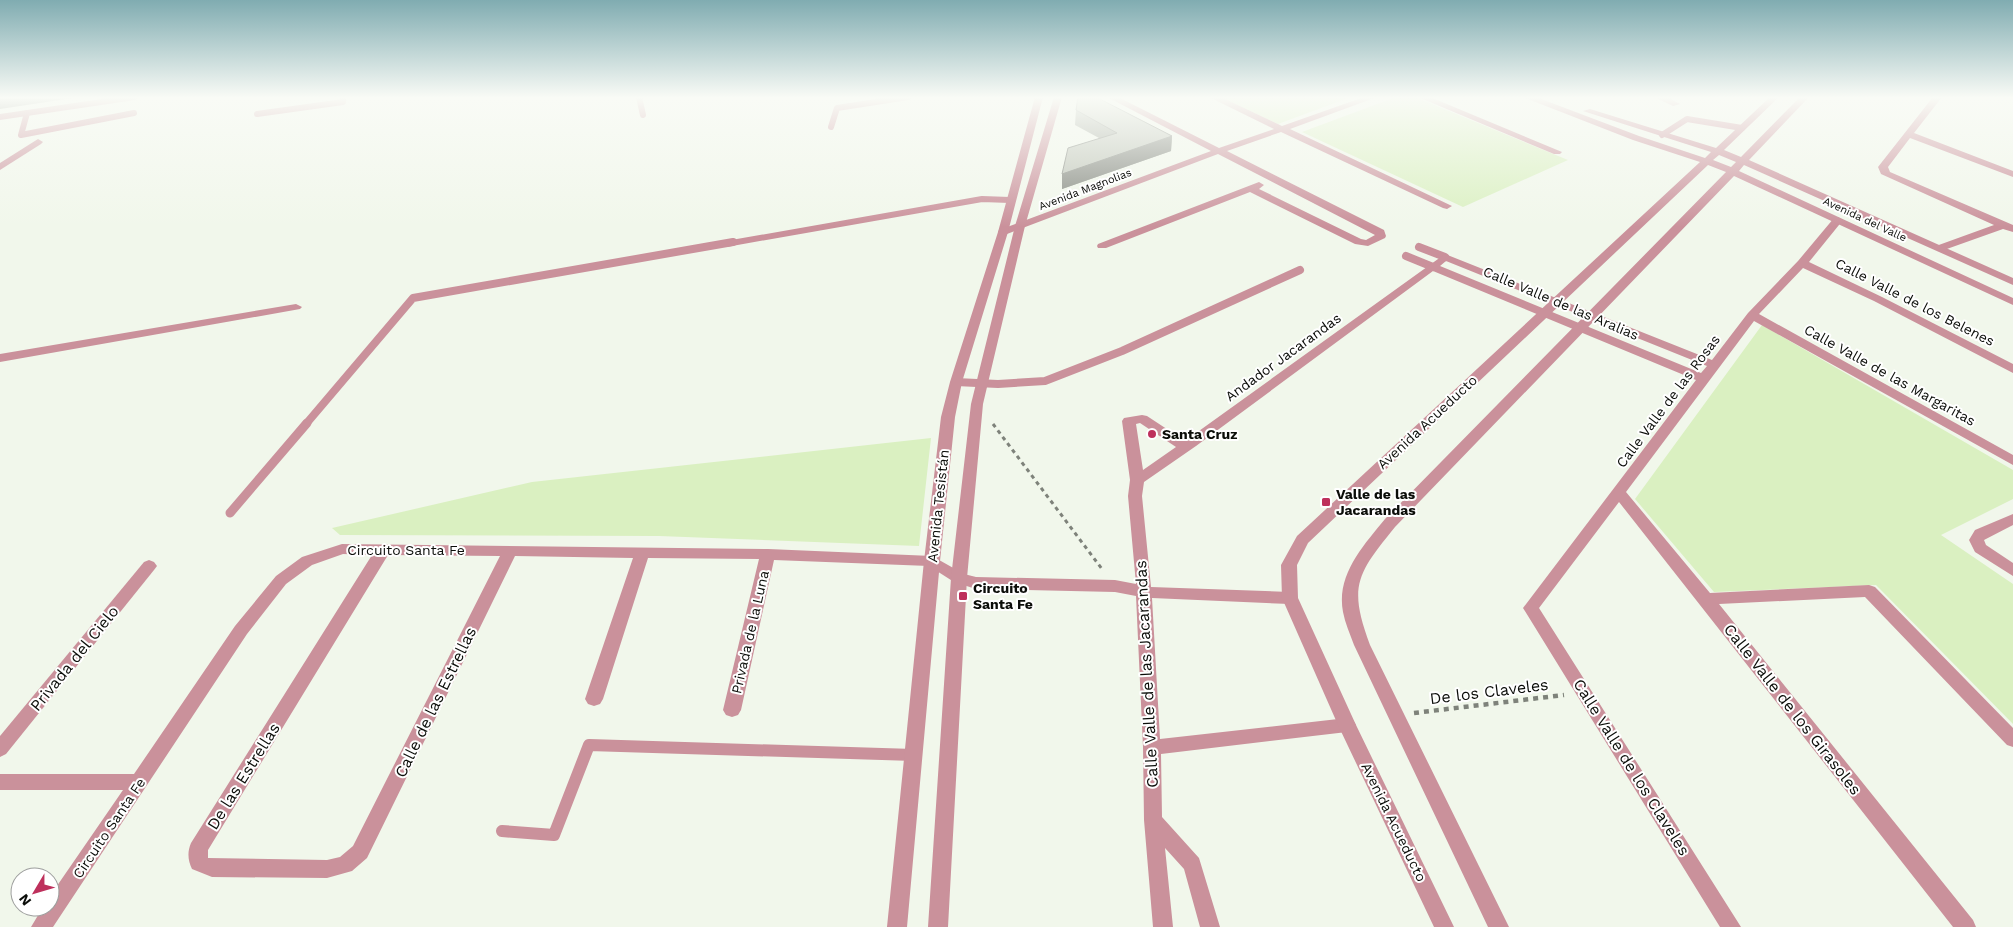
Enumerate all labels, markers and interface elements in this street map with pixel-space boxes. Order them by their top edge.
street label: Avenida Magnolias [1037,166,1134,213]
street label: Avenida del Valle [1821,194,1909,245]
street label: Calle Valle de los Belenes [1833,255,1997,349]
street label: Calle Valle de las Aralias [1481,263,1641,343]
street label: Andador Jacarandas [1222,310,1344,404]
street label: Calle Valle de las Margaritas [1802,321,1978,429]
street label: Calle Valle de las Rosas [1613,331,1723,471]
street label: Avenida Acueducto [1374,372,1480,472]
place label: Santa Cruz [1162,426,1237,442]
marker: Santa Cruz [1146,428,1158,440]
street label: Avenida Tesistán [924,449,952,563]
place label: Valle de las Jacarandas [1336,486,1416,518]
marker: Valle de las Jacarandas [1320,496,1332,508]
street label: Circuito Santa Fe [347,542,465,558]
street label: Calle Valle de las Jacarandas [1131,560,1162,788]
street label: Privada de la Luna [728,569,772,695]
place label: Circuito Santa Fe [973,580,1033,612]
marker: Circuito Santa Fe [957,590,969,602]
street label: Privada del Cielo [26,602,123,715]
street label: Calle Valle de los Girasoles [1720,620,1865,799]
street label: Calle de las Estrellas [391,624,480,781]
street label: De los Claveles [1429,675,1549,708]
street label: Calle Valle de los Claveles [1569,675,1694,859]
street label: De las Estrellas [203,719,284,833]
street label: Avenida Acueducto [1358,760,1430,884]
street label: Circuito Santa Fe [70,775,148,881]
north arrow [10,867,60,917]
text: N [15,891,34,909]

